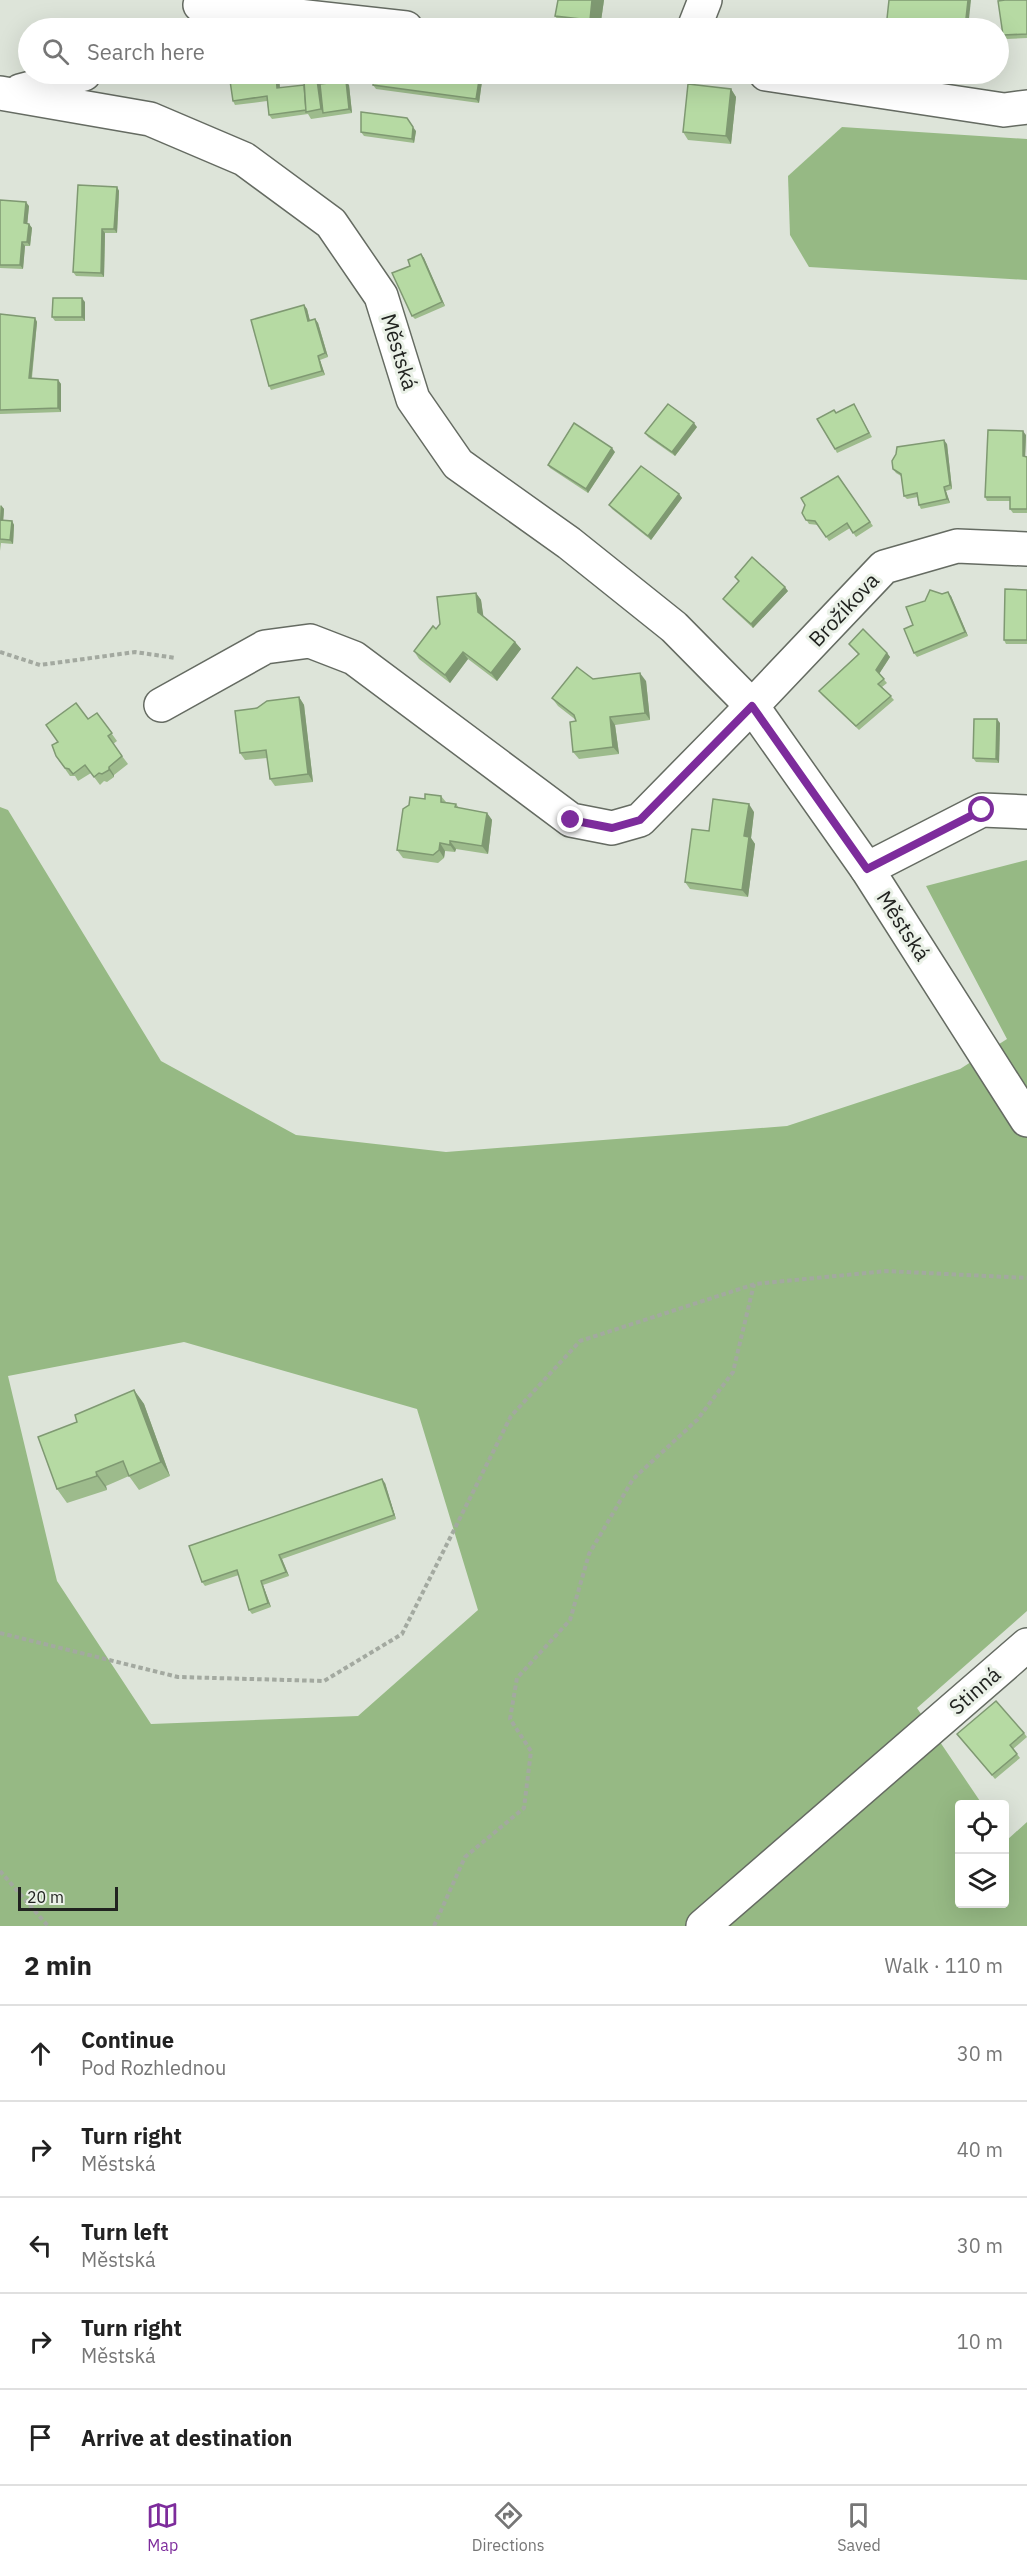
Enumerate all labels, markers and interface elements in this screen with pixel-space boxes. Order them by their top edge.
search box [18,18,1009,84]
icon: search [39,35,72,68]
text: Search here [87,37,205,66]
street label: Městská [375,310,425,393]
street label: Brožíkova [802,566,885,652]
route start [968,796,994,822]
route end [557,806,583,832]
street label: Městská [871,885,937,966]
street label: Stinná [943,1660,1006,1720]
map controls [955,1800,1009,1908]
button: locate [955,1800,1009,1854]
button: layers [955,1854,1009,1908]
scale bar [18,1884,118,1912]
text: 20 m [27,1887,64,1907]
text: 2 min [24,1948,92,1982]
text: Walk · 110 m [885,1952,1003,1979]
text: Continue [81,2025,174,2054]
icon: ahead [24,2037,57,2070]
text: 30 m [957,2040,1003,2067]
text: Pod Rozhlednou [81,2054,226,2081]
text: Turn right [81,2121,182,2150]
icon: right [24,2133,57,2166]
text: 40 m [957,2136,1003,2163]
text: Městská [81,2150,156,2177]
text: Turn left [81,2217,169,2246]
icon: left [24,2229,57,2262]
text: 30 m [957,2232,1003,2259]
text: Městská [81,2246,156,2273]
text: Turn right [81,2313,182,2342]
icon: right [24,2325,57,2358]
text: 10 m [957,2328,1003,2355]
text: Městská [81,2342,156,2369]
icon: arrive [24,2421,57,2454]
text: Arrive at destination [81,2423,292,2452]
tab: Map [146,2499,179,2555]
tab: Directions [472,2499,545,2555]
tab: Saved [837,2499,881,2555]

